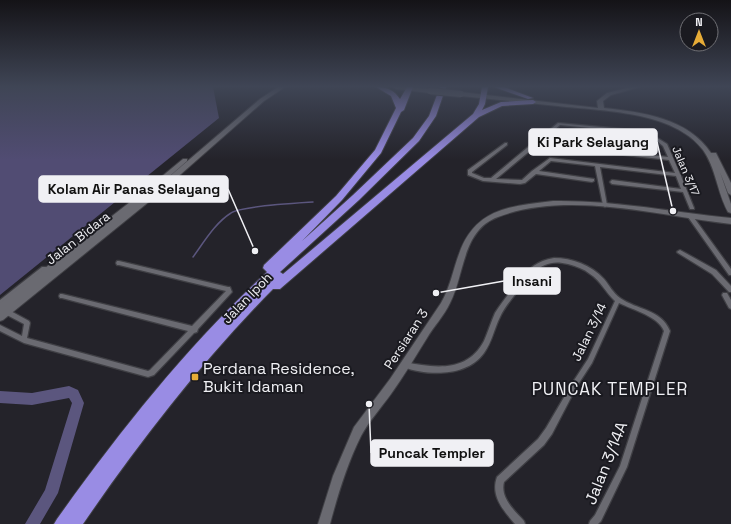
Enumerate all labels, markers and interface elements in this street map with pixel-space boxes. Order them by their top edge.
north arrow [679,12,719,52]
text: N [695,15,703,29]
callout: Ki Park Selayang [529,129,657,155]
text: Ki Park Selayang [537,133,649,151]
street label: Jalan 3/17 [669,144,703,198]
callout: Kolam Air Panas Selayang [39,176,228,202]
text: Kolam Air Panas Selayang [48,180,220,198]
street label: Jalan Bidara [43,207,114,268]
callout: Insani [504,268,560,294]
street label: Jalan Ipoh [219,269,275,327]
text: Insani [512,272,552,290]
street label: Jalan 3/14 [568,300,610,364]
street label: Persiaran 3 [380,305,432,373]
place label: Perdana Residence, Bukit Idaman [203,358,355,397]
marker: Perdana Residence, Bukit Idaman [190,372,200,382]
district label: PUNCAK TEMPLER [532,378,688,400]
street label: Jalan 3/14A [580,418,632,508]
callout: Puncak Templer [371,440,493,466]
text: Puncak Templer [379,444,486,462]

